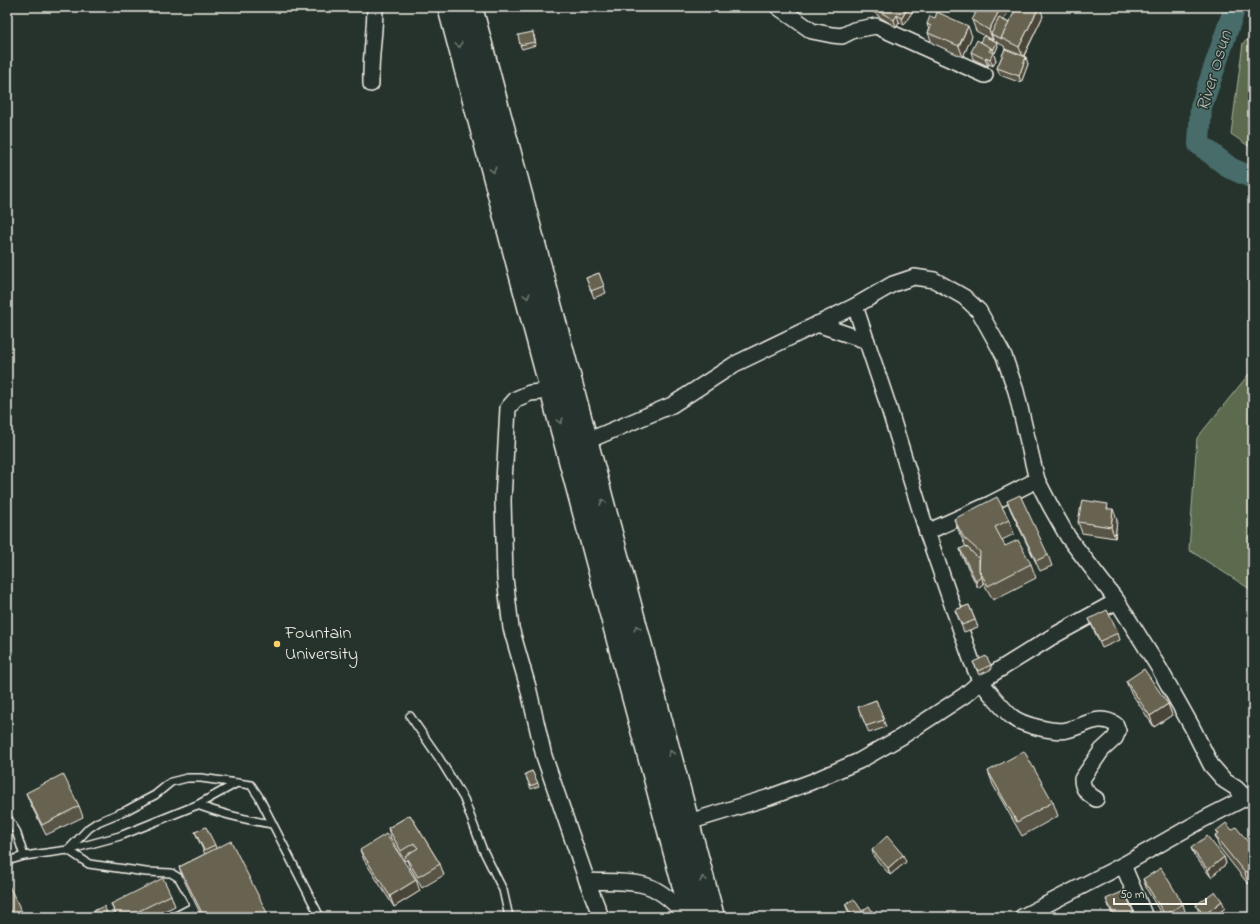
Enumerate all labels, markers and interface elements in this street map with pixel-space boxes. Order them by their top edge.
water label: River Osun [1190,27,1240,115]
one-way arrow [455,41,463,48]
one-way arrow [488,167,497,174]
one-way arrow [522,293,530,299]
one-way arrow [555,418,564,425]
one-way arrow [599,499,608,506]
place label: Fountain University [284,621,358,668]
one-way arrow [633,625,642,632]
marker: Fountain University [272,639,282,649]
one-way arrow [667,750,675,757]
one-way arrow [700,876,708,882]
scale bar [1114,880,1206,906]
text: 50 m [1120,886,1144,904]

